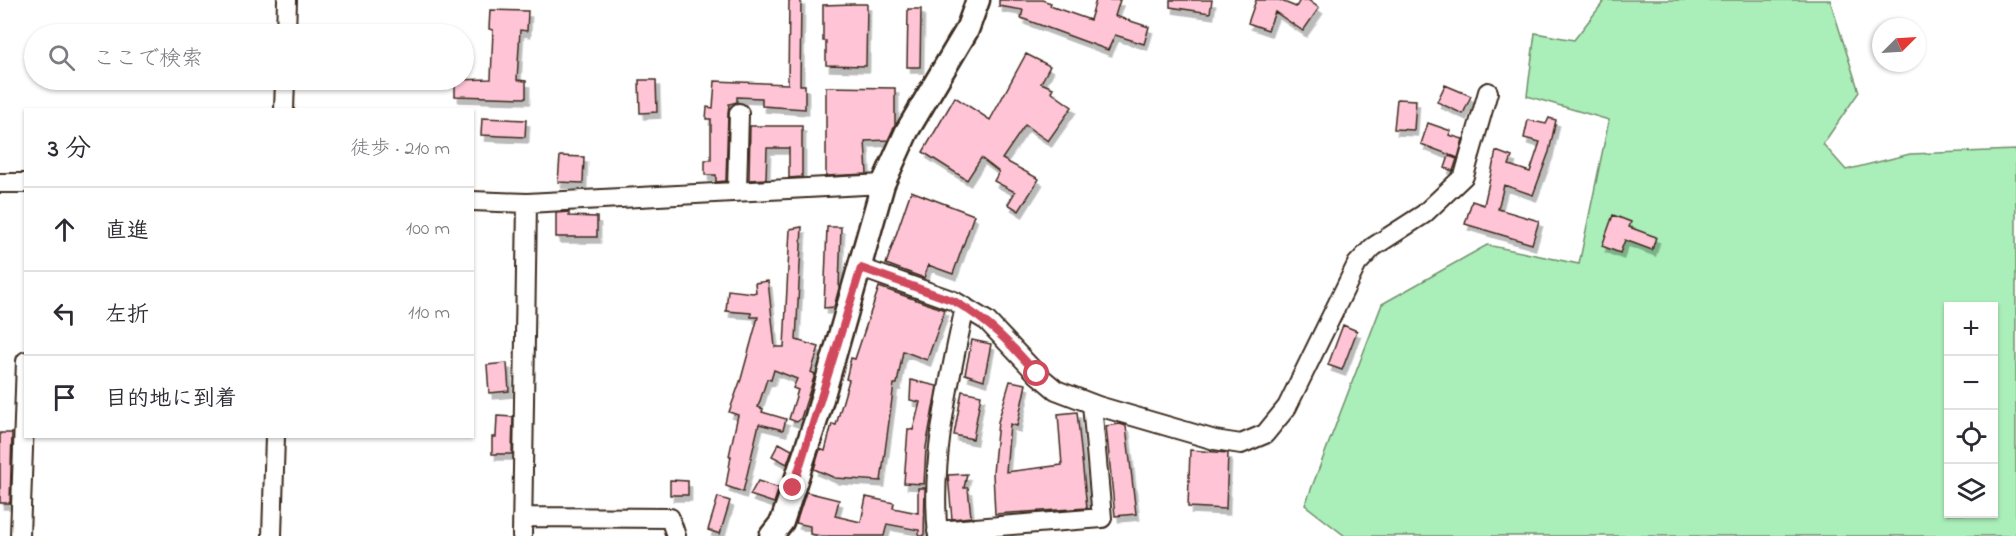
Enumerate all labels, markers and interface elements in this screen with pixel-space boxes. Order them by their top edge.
north arrow [1872,18,1926,72]
search box [24,24,474,90]
icon: search [45,41,78,74]
text: ここで検索 [93,44,203,76]
text: 3 分 [48,131,91,169]
text: 徒歩 · 210 m [350,135,450,164]
icon: ahead [48,213,81,246]
text: 100 m [406,215,450,244]
text: 直進 [105,216,149,248]
icon: left [48,297,81,330]
text: 110 m [408,299,450,328]
text: 左折 [105,300,149,332]
map controls [1944,302,1998,518]
button: + [1944,302,1998,356]
button: − [1944,356,1998,410]
route start [1023,360,1049,386]
icon: arrive [48,381,81,414]
text: 目的地に到着 [105,384,237,416]
button: locate [1944,410,1998,464]
button: layers [1944,464,1998,518]
route end [779,474,805,500]

